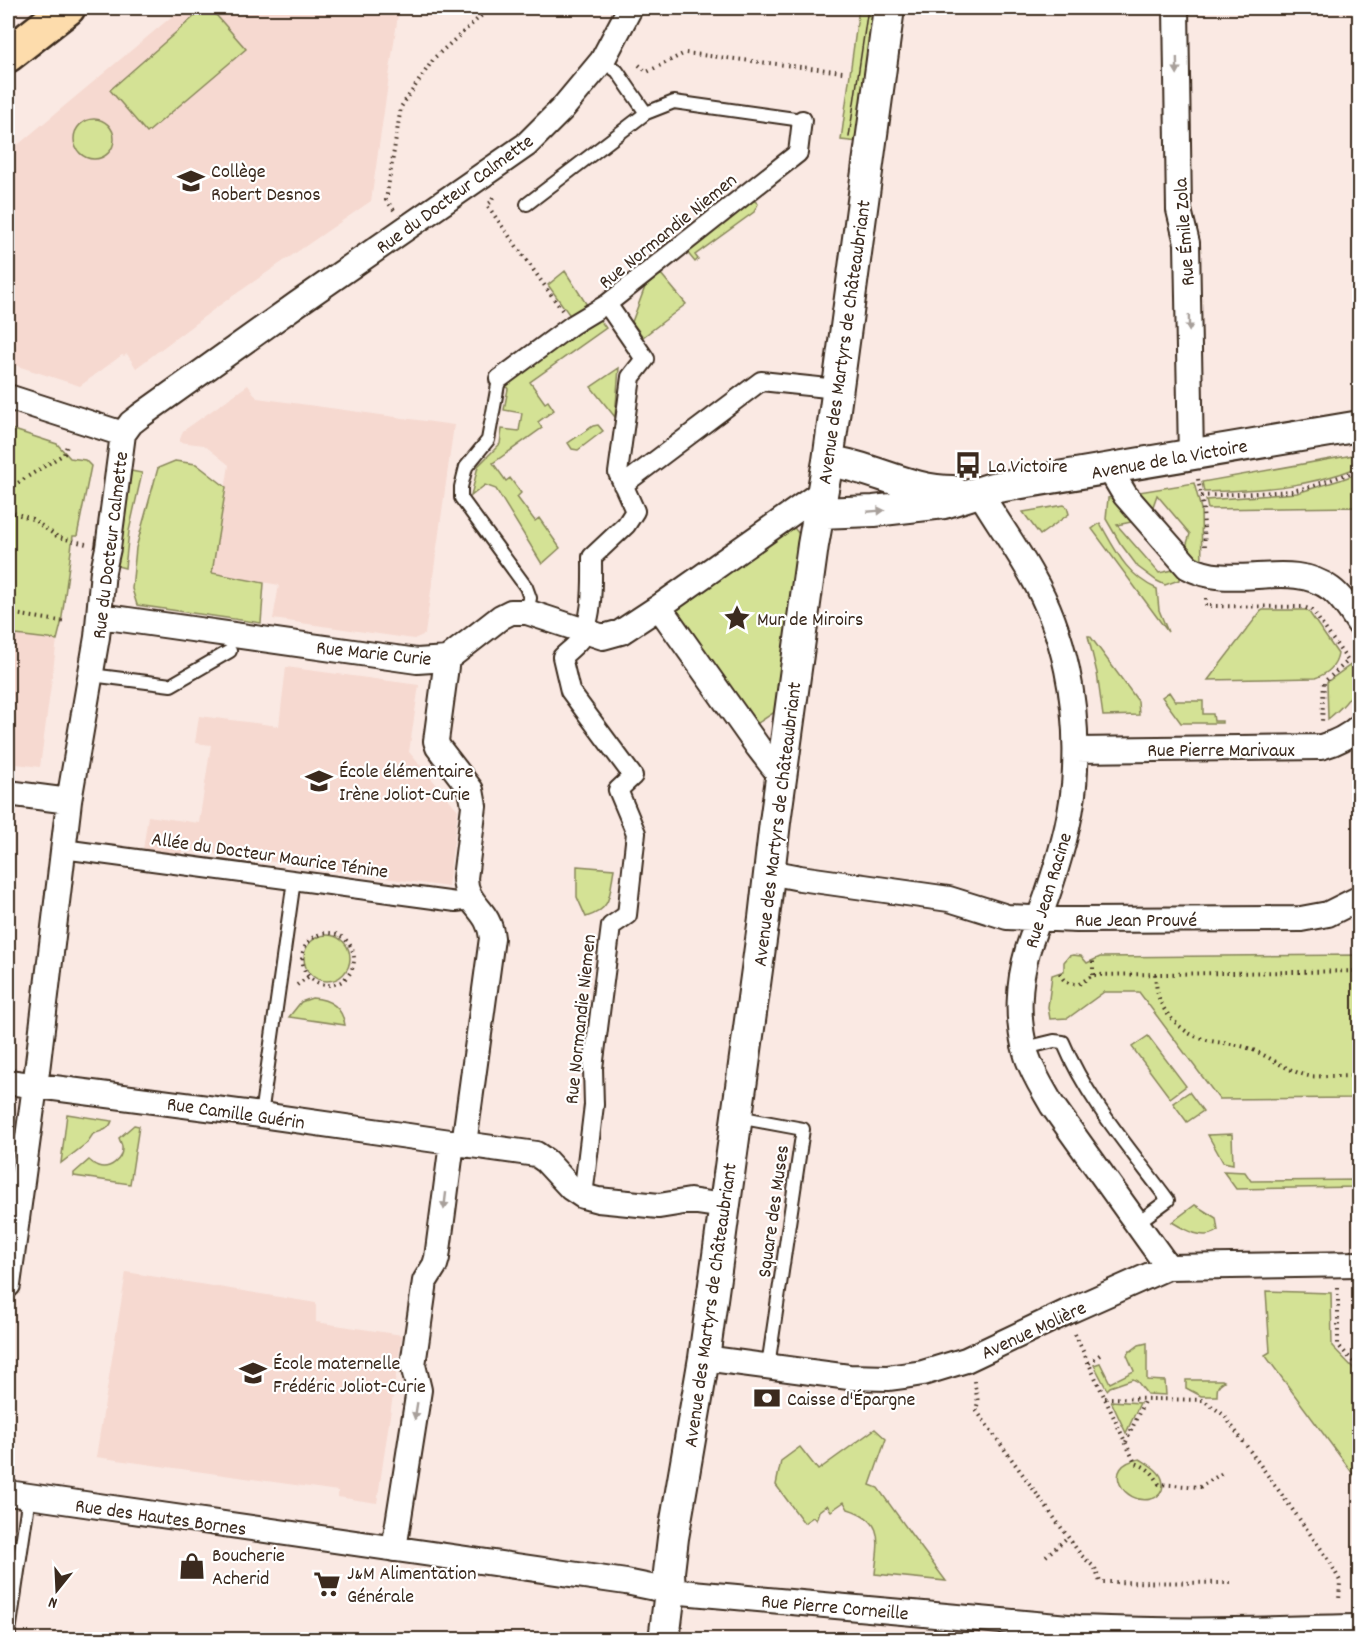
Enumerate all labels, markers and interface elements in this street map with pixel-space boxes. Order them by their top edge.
one-way arrow [1172,56,1182,75]
street label: Rue du Docteur Calmette [371,129,540,262]
place label: Collège Robert Desnos [211,159,321,210]
school or university icon: Collège Robert Desnos [176,166,206,196]
street label: Rue Normandie Niemen [594,168,744,297]
street label: Rue Émile Zola [1168,176,1204,287]
street label: Avenue des Martyrs de Châteaubriant [812,199,880,486]
one-way arrow [1184,313,1194,332]
street label: Avenue de la Victoire [1089,433,1250,488]
street label: Rue du Docteur Calmette [87,450,137,641]
bus stop icon: La Victoire [953,450,983,480]
place label: La Victoire [988,454,1068,482]
one-way arrow [867,506,886,516]
place icon: Mur de Miroirs [722,603,752,633]
place label: Mur de Miroirs [757,607,863,635]
street label: Rue Marie Curie [315,635,433,675]
street label: Avenue des Martyrs de Châteaubriant [748,680,810,968]
street label: Rue Pierre Marivaux [1147,738,1295,766]
place label: École élémentaire Irène Joliot-Curie [339,759,474,810]
school or university icon: École élémentaire Irène Joliot-Curie [304,766,334,796]
street label: Allée du Docteur Maurice Ténine [149,826,390,887]
street label: Rue Jean Racine [1019,829,1081,952]
street label: Rue Jean Prouvé [1075,908,1197,936]
street label: Rue Normandie Niemen [559,933,605,1106]
street label: Rue Camille Guérin [165,1091,306,1139]
street label: Square des Muses [752,1143,798,1280]
street label: Avenue des Martyrs de Châteaubriant [678,1162,746,1449]
one-way arrow [440,1191,449,1210]
street label: Avenue Molière [977,1295,1092,1368]
place label: École maternelle Frédéric Joliot-Curie [273,1351,426,1402]
school or university icon: École maternelle Frédéric Joliot-Curie [238,1358,268,1388]
bank icon: Caisse d'Épargne [752,1383,782,1413]
place label: Caisse d'Épargne [787,1387,916,1415]
one-way arrow [411,1402,420,1421]
street label: Rue des Hautes Bornes [73,1493,248,1545]
place label: Boucherie Acherid [212,1543,285,1594]
shop icon: Boucherie Acherid [177,1551,207,1581]
north arrow [27,1560,87,1620]
place label: J&M Alimentation Générale [347,1561,476,1612]
supermarket icon: J&M Alimentation Générale [312,1569,342,1599]
street label: Rue Pierre Corneille [760,1589,910,1629]
text: N [46,1590,60,1614]

